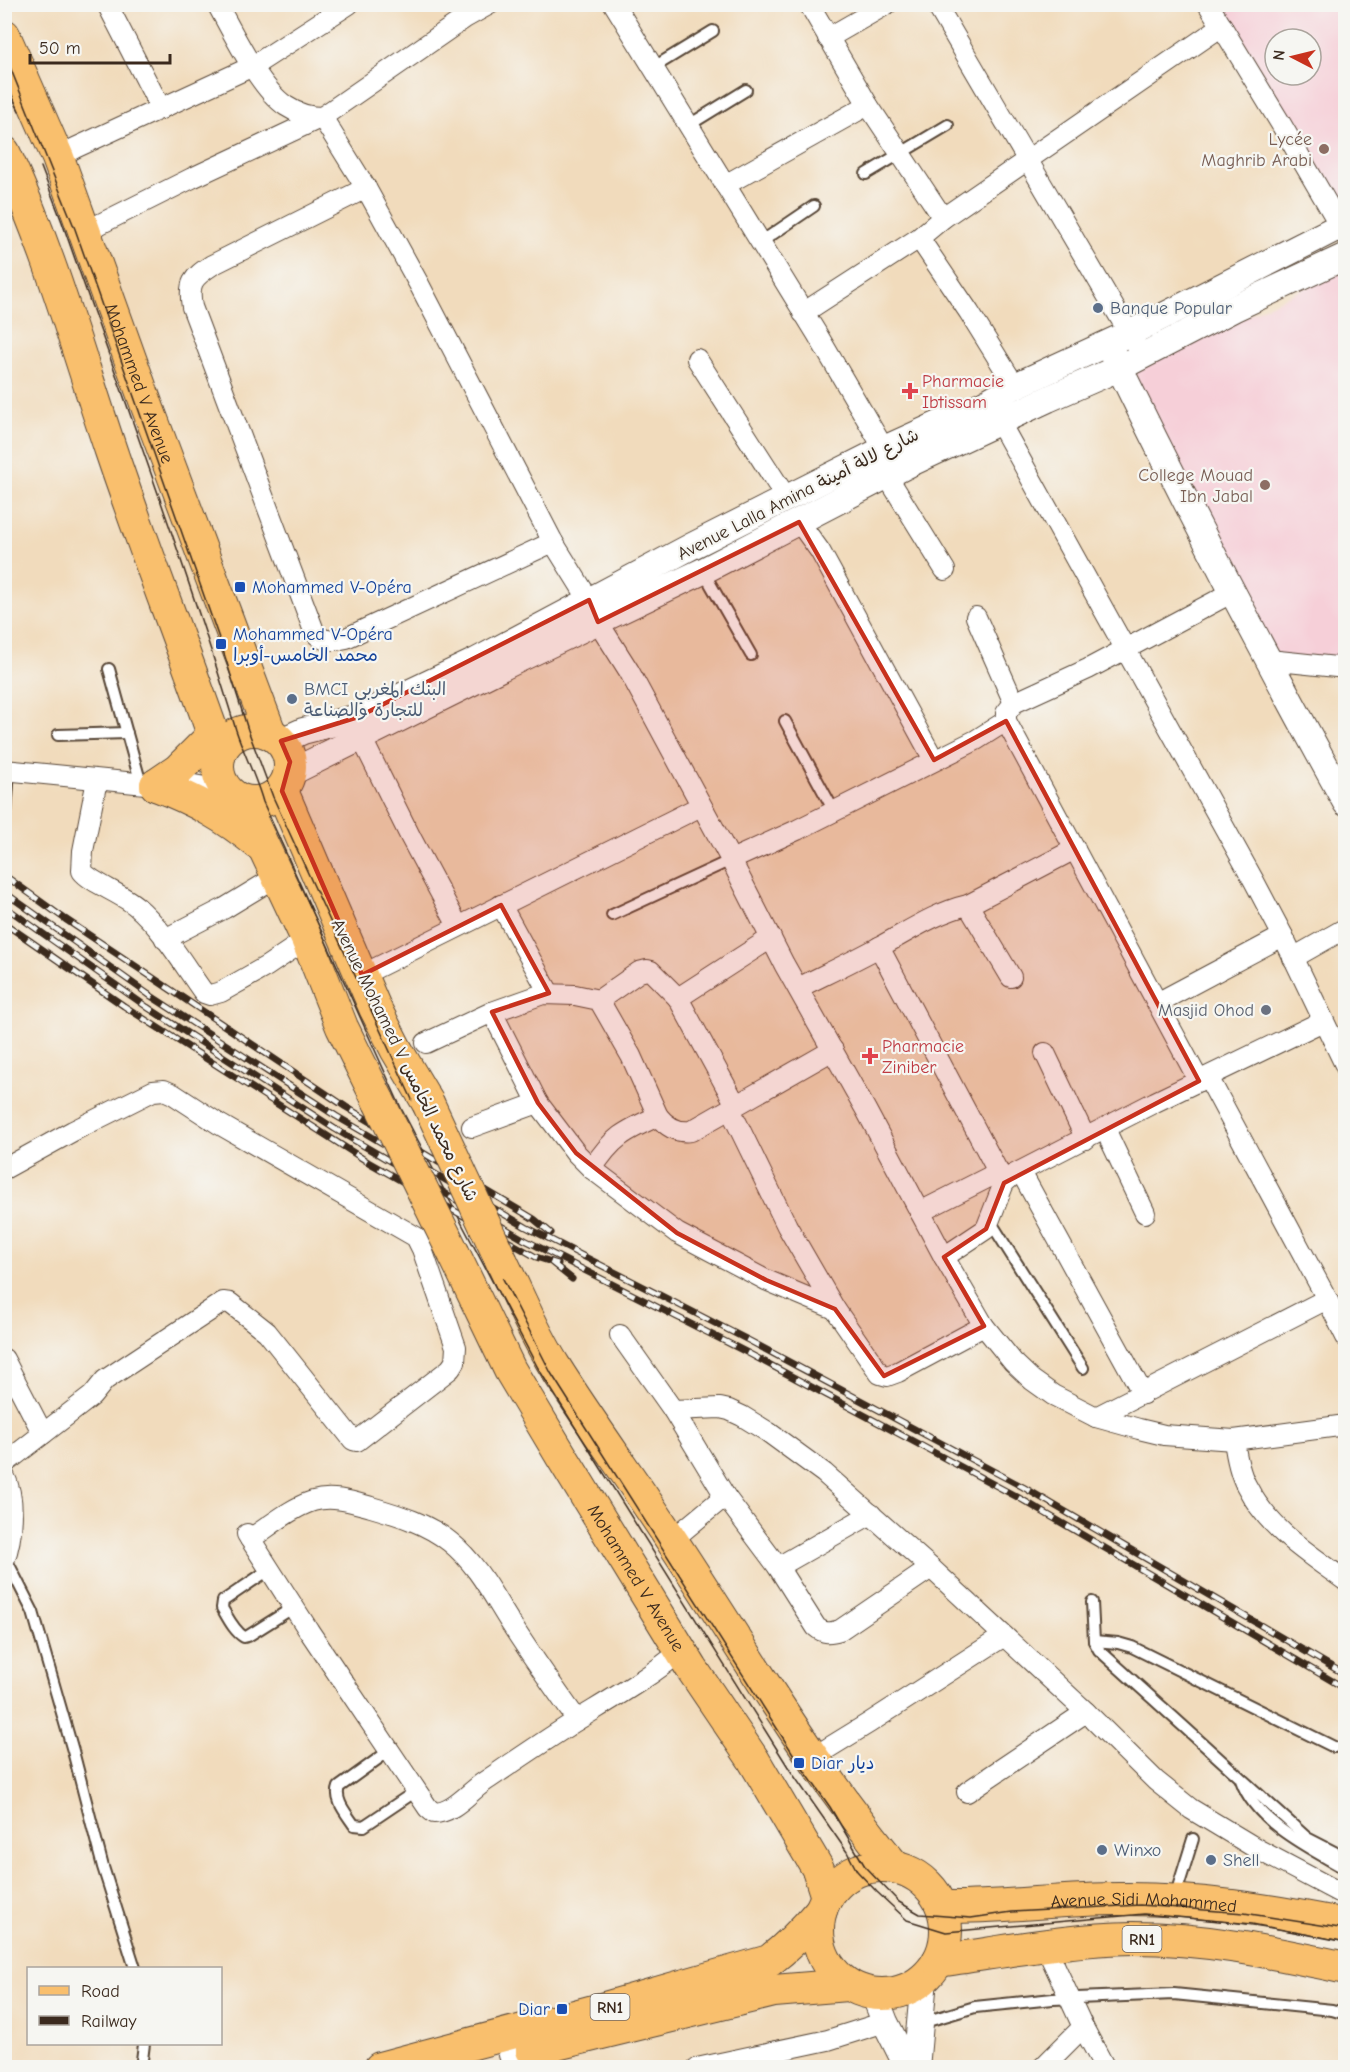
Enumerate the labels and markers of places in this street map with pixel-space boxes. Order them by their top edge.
place label: Lycée Maghrib Arabi [1201,129,1312,171]
marker: Lycée Maghrib Arabi [1317,142,1331,156]
place label: Banque Popular [1110,298,1233,319]
marker: Banque Popular [1091,301,1105,315]
place label: Pharmacie Ibtissam [922,371,1004,413]
marker: Pharmacie Ibtissam [903,384,917,398]
place label: College Mouad Ibn Jabal [1138,465,1253,507]
marker: College Mouad Ibn Jabal [1258,478,1272,492]
place label: Mohammed V-Opéra [252,577,412,598]
marker: Mohammed V-Opéra [233,580,247,594]
place label: Mohammed V-Opéra محمد الخامس-أوبرا [233,624,393,666]
marker: Mohammed V-Opéra محمد الخامس-أوبرا [214,637,228,651]
place label: BMCI البنك المغربي للتجارة والصناعة [304,679,446,721]
marker: BMCI البنك المغربي للتجارة والصناعة [285,692,299,706]
place label: Masjid Ohod [1158,1000,1254,1021]
marker: Masjid Ohod [1259,1003,1273,1017]
place label: Pharmacie Ziniber [882,1036,964,1078]
marker: Pharmacie Ziniber [863,1049,877,1063]
place label: Diar ديار [811,1753,875,1774]
marker: Diar ديار [792,1756,806,1770]
place label: Winxo [1114,1840,1161,1861]
marker: Winxo [1095,1843,1109,1857]
place label: Shell [1223,1850,1260,1871]
marker: Shell [1204,1853,1218,1867]
place label: Diar [518,1999,551,2020]
marker: Diar [555,2002,569,2016]

